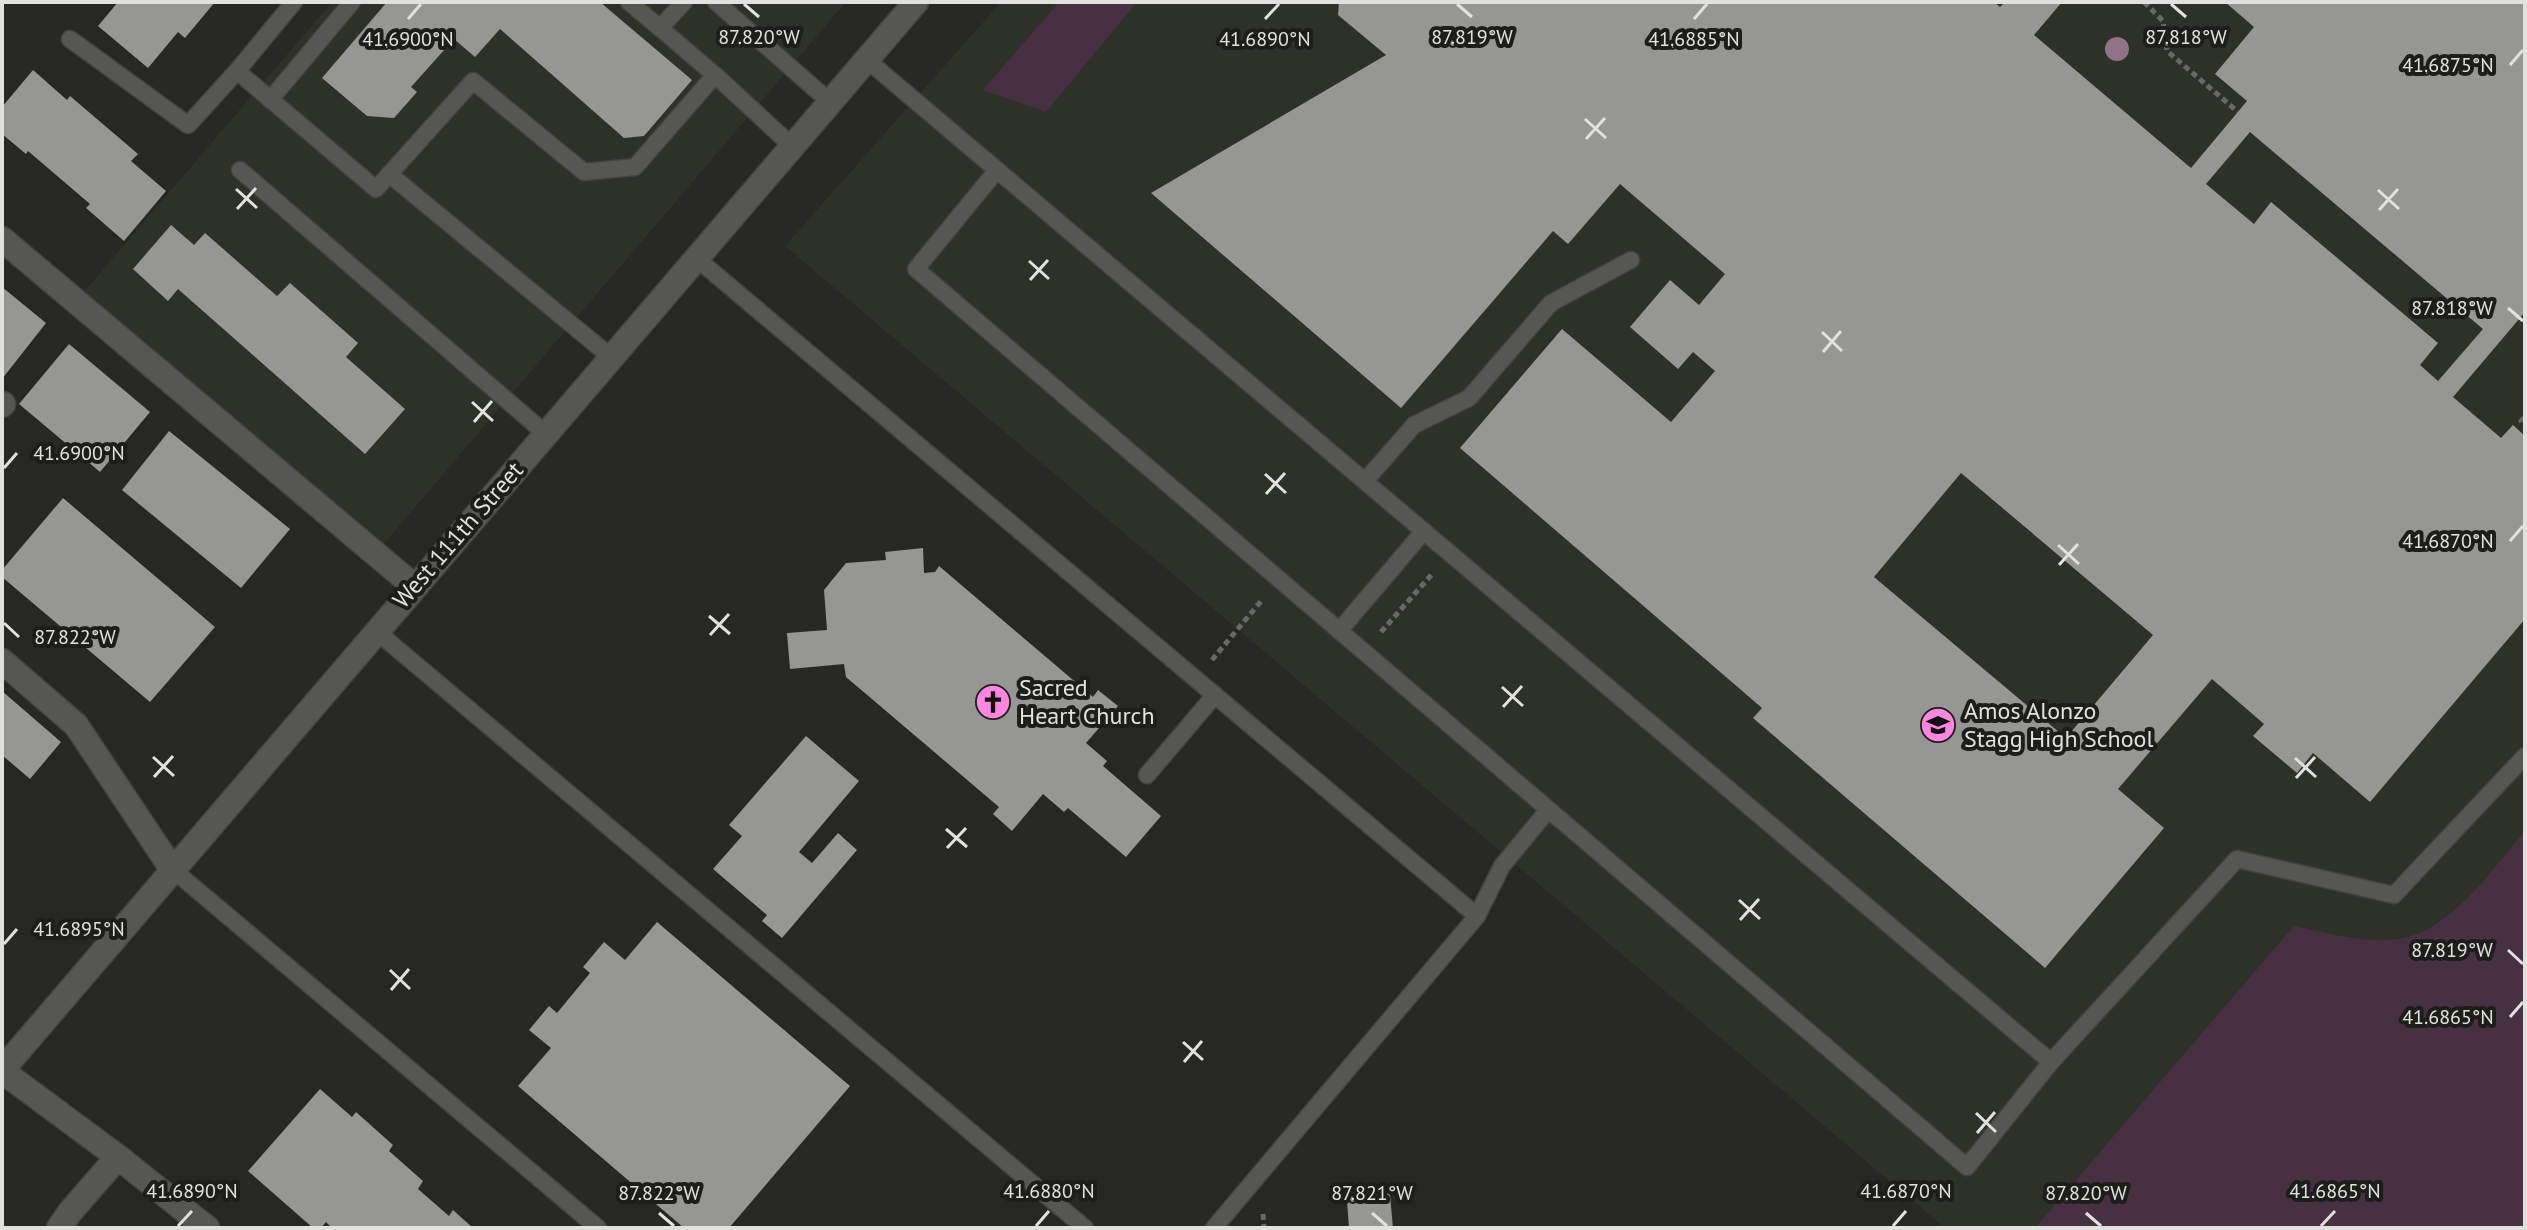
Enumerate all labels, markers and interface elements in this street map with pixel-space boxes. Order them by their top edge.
text: 87.820°W [718,24,800,50]
text: 87.819°W [1431,24,1513,50]
text: 87.818°W [2145,24,2227,50]
text: 41.6900°N [362,26,454,52]
text: 41.6890°N [1219,26,1311,52]
text: 41.6885°N [1648,26,1740,52]
text: 41.6875°N [2402,52,2494,78]
text: 87.818°W [2411,295,2493,321]
text: 41.6900°N [33,440,125,466]
street label: West 111th Street [386,455,530,614]
text: 41.6870°N [2402,528,2494,554]
text: 87.822°W [34,624,116,650]
place label: Sacred Heart Church [1019,672,1155,731]
church icon: Sacred Heart Church [974,683,1012,721]
place label: Amos Alonzo Stagg High School [1964,695,2153,754]
school or university icon: Amos Alonzo Stagg High School [1919,706,1957,744]
text: 41.6895°N [33,916,125,942]
text: 87.819°W [2411,937,2493,963]
text: 41.6865°N [2402,1004,2494,1030]
text: 41.6890°N [146,1178,238,1204]
text: 41.6880°N [1003,1178,1095,1204]
text: 41.6870°N [1860,1178,1952,1204]
text: 41.6865°N [2289,1178,2381,1204]
text: 87.822°W [618,1180,700,1206]
text: 87.821°W [1331,1180,1413,1206]
text: 87.820°W [2045,1180,2127,1206]

